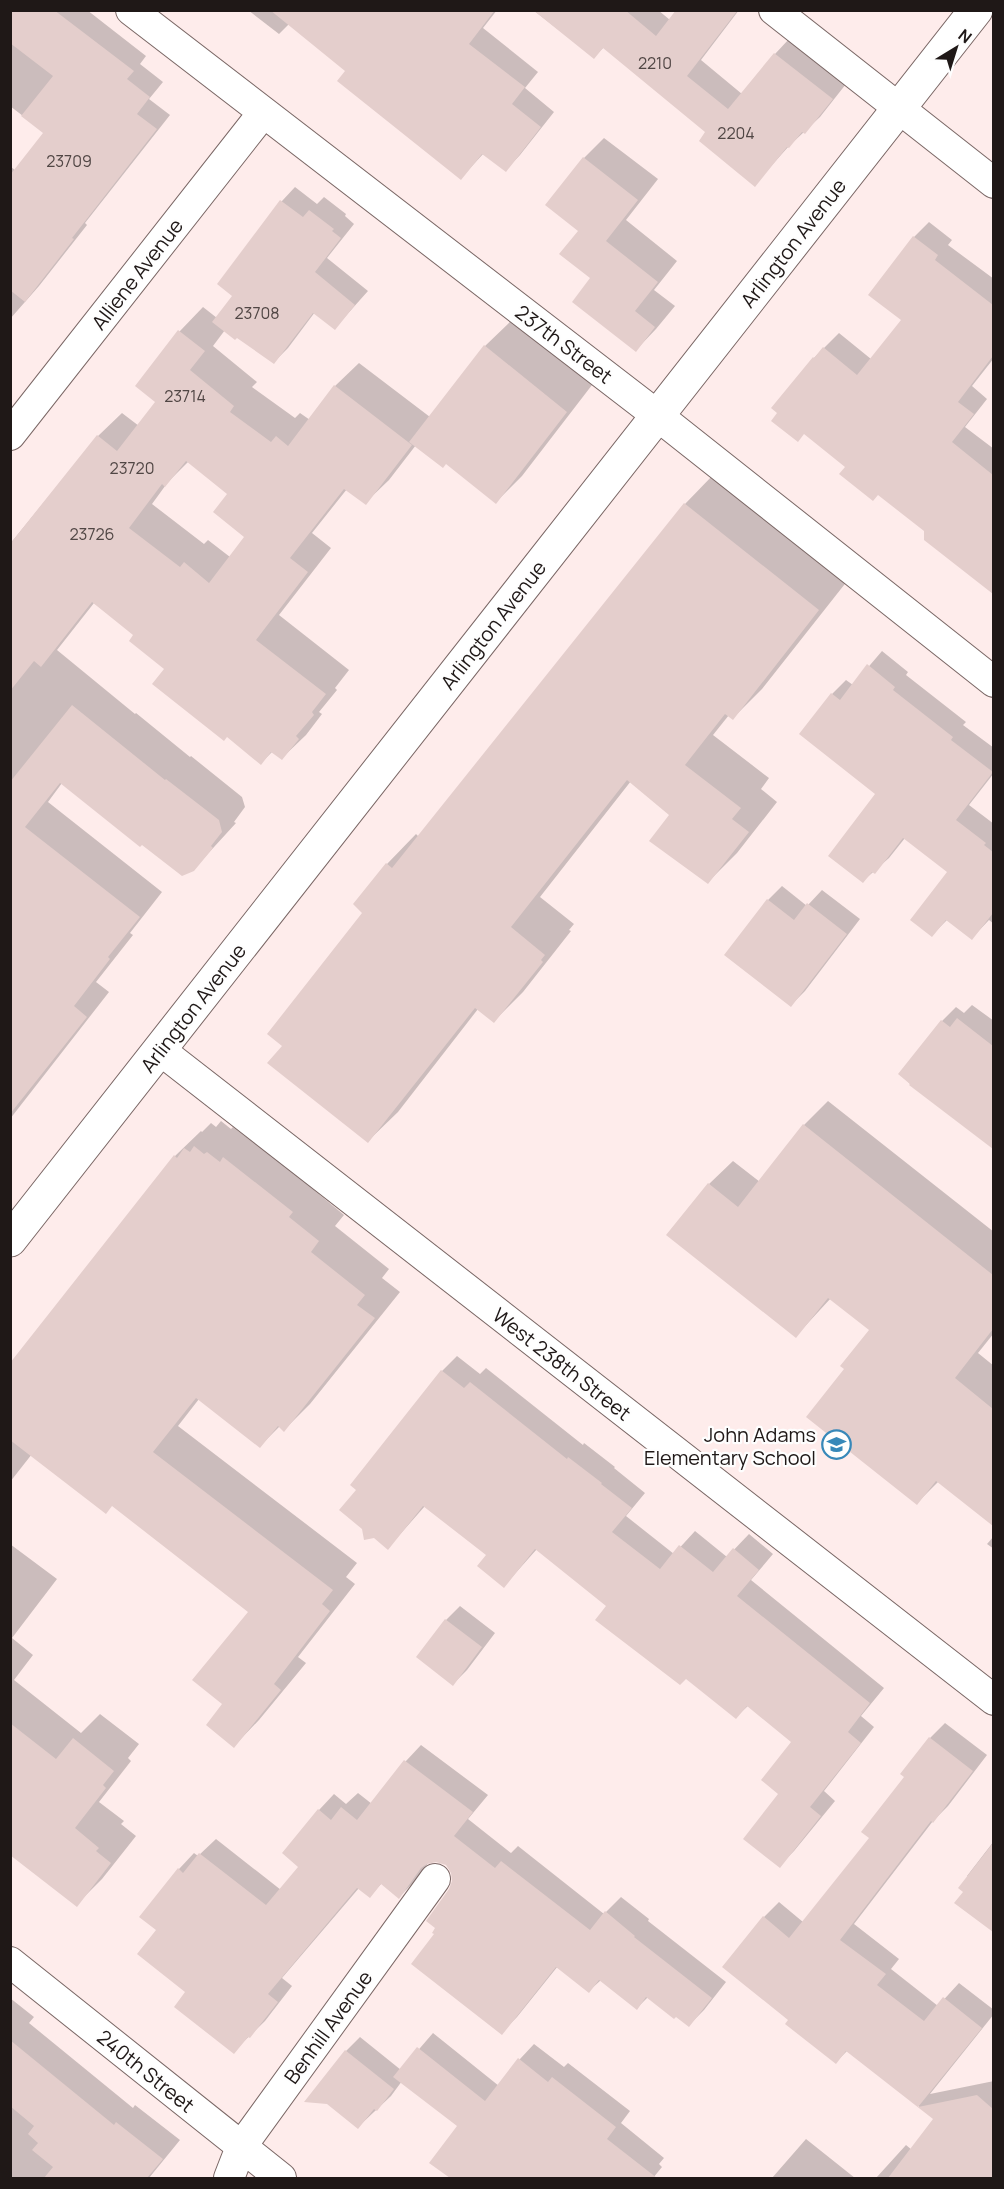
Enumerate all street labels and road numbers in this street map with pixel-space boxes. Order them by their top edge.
street label: Arlington Avenue [734,173,852,313]
street label: Alliene Avenue [85,213,189,335]
street label: 237th Street [510,299,618,389]
street label: Arlington Avenue [434,555,552,695]
street label: Arlington Avenue [134,938,252,1078]
street label: West 238th Street [487,1302,637,1426]
street label: Benhill Avenue [278,1965,378,2089]
street label: 240th Street [92,2023,200,2119]

